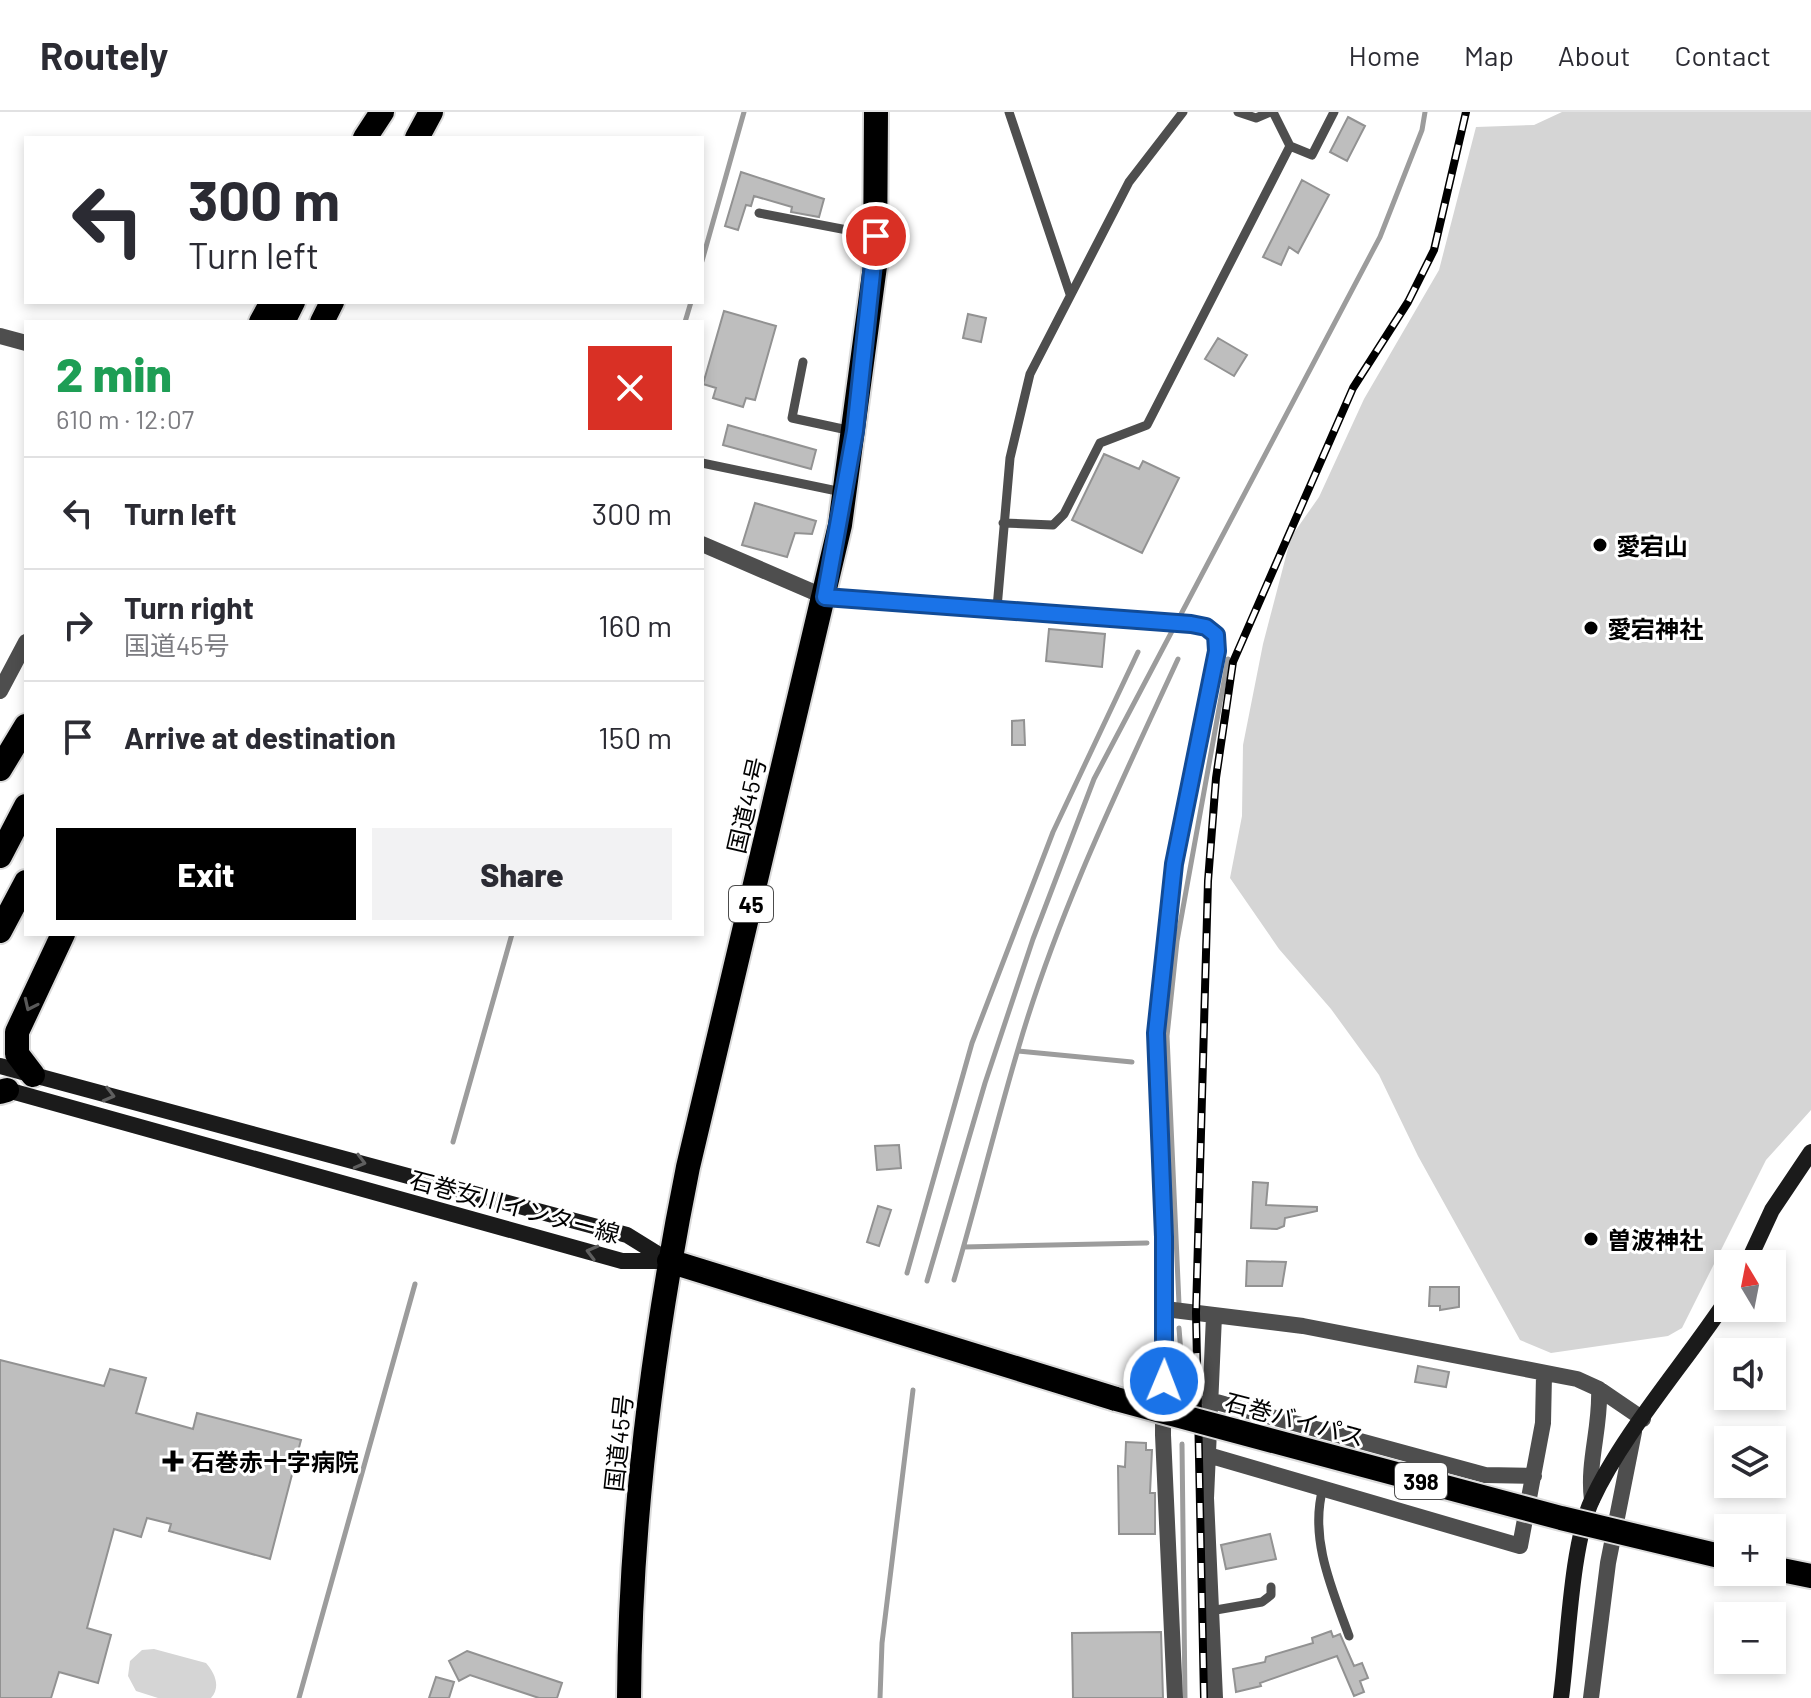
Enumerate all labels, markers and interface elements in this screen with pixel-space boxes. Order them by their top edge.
text: Routely [40,32,168,78]
text: Home [1349,38,1420,72]
text: Map [1464,38,1514,72]
text: About [1558,38,1630,72]
text: Contact [1674,38,1771,72]
text: 300 m [188,165,340,232]
icon: left [56,168,160,272]
pin [842,202,910,270]
icon: arrive [854,214,898,258]
text: Turn left [188,233,319,276]
text: 2 min [56,344,172,402]
button: close [588,346,672,430]
text: 610 m · 12:07 [56,403,194,434]
icon: left [56,491,100,535]
text: Turn left [124,495,237,531]
text: 300 m [592,495,672,531]
place label: 愛宕山 [1616,531,1688,560]
marker: 愛宕山 [1591,536,1609,554]
text: Turn right [124,589,254,625]
icon: right [56,603,100,647]
text: 160 m [598,607,672,643]
place label: 愛宕神社 [1607,614,1703,643]
marker: 愛宕神社 [1582,619,1600,637]
text: 国道45号 [124,629,230,660]
icon: arrive [56,715,100,759]
text: Arrive at destination [124,719,396,755]
text: 150 m [598,719,672,755]
street label: 国道45号 [721,754,771,856]
button: Exit [56,828,356,920]
button: Share [372,828,672,920]
road number: 45 [729,886,773,922]
one-way arrow [24,996,40,1011]
one-way arrow [101,1086,115,1102]
one-way arrow [352,1152,366,1169]
street label: 石巻女川インター線 [407,1164,623,1248]
place label: 曽波神社 [1607,1225,1703,1254]
marker: 曽波神社 [1582,1230,1600,1248]
one-way arrow [586,1245,600,1262]
north arrow [1714,1250,1786,1322]
map controls [1714,1250,1786,1674]
button: sound [1714,1338,1786,1410]
position arrow [1122,1339,1206,1423]
street label: 石巻バイパス [1222,1386,1368,1452]
street label: 国道45号 [598,1393,638,1493]
button: layers [1714,1426,1786,1498]
place label: 石巻赤十字病院 [191,1447,359,1476]
marker: 石巻赤十字病院 [162,1450,184,1472]
road number: 398 [1395,1463,1447,1499]
button: + [1714,1514,1786,1586]
button: − [1714,1602,1786,1674]

